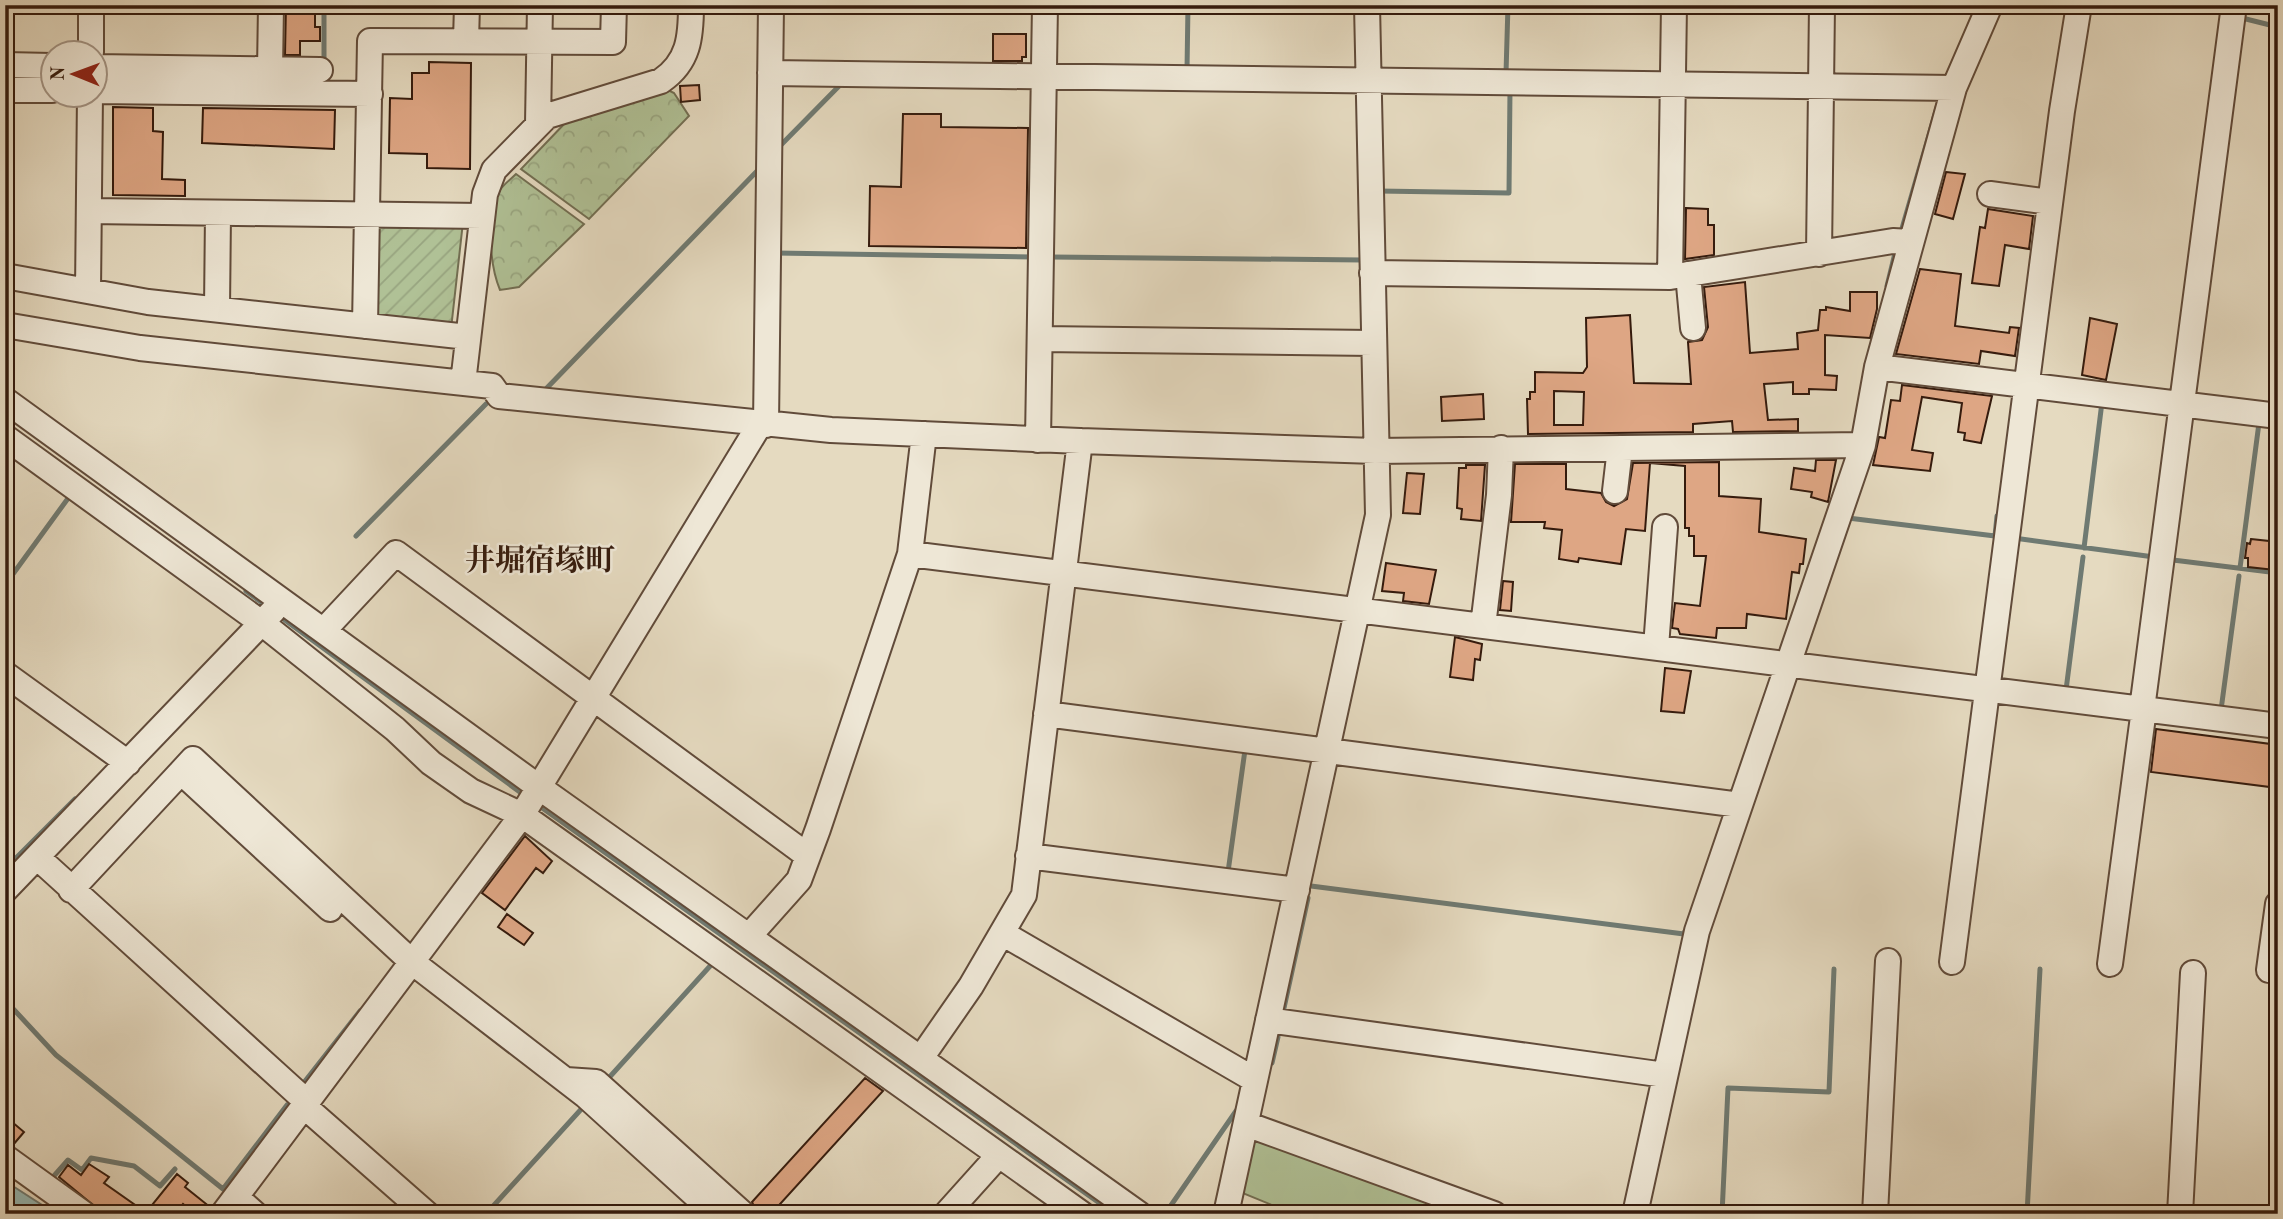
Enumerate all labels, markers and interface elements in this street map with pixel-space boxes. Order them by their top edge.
north arrow [38,38,108,108]
text: N [50,66,69,81]
district label: 井堀宿塚町 [465,544,615,577]

